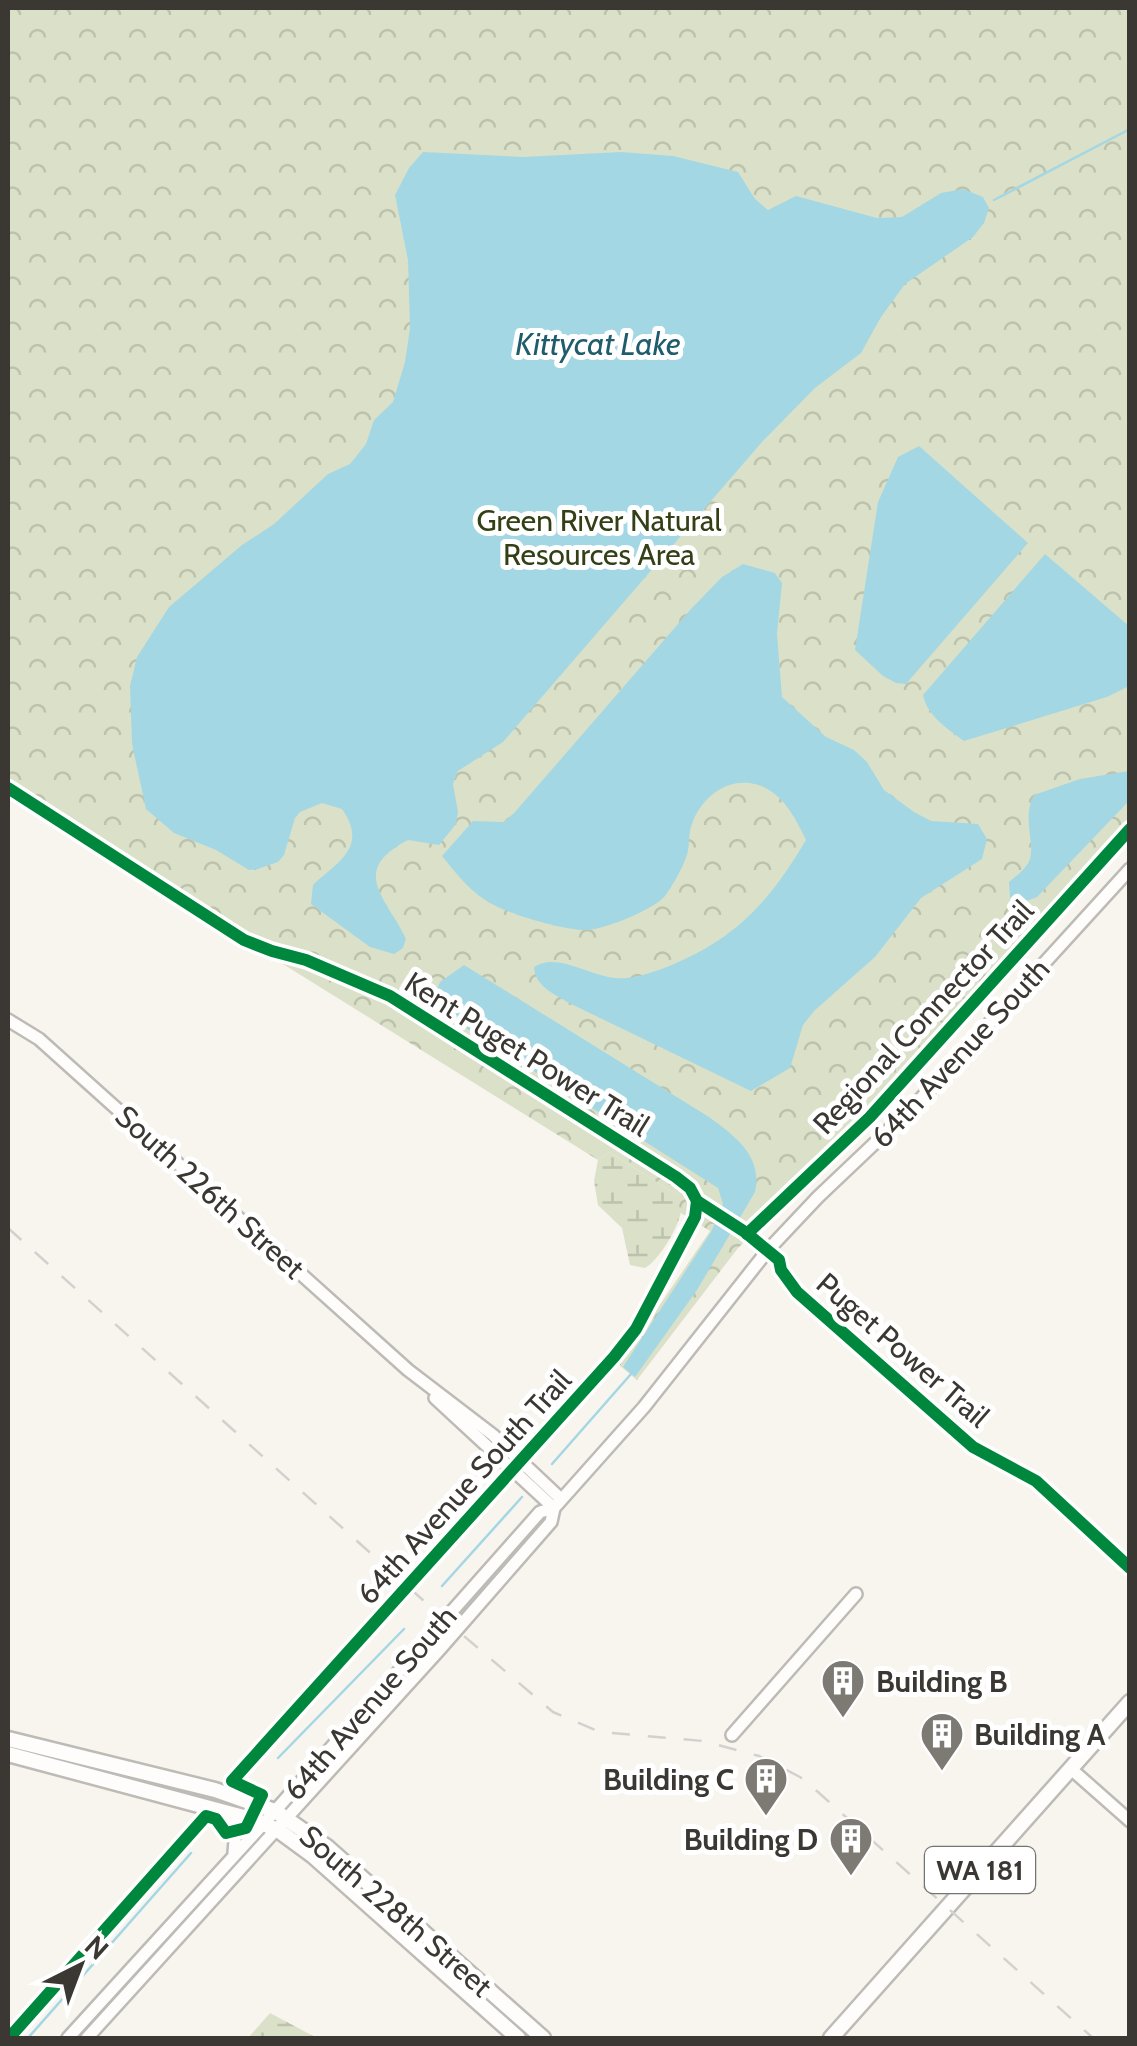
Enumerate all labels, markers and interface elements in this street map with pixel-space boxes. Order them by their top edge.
water label: Kittycat Lake [515,324,681,363]
park label: Green River Natural Resources Area [476,502,722,573]
street label: Regional Connector Trail [805,892,1041,1142]
street label: 64th Avenue South [863,951,1057,1155]
street label: Kent Puget Power Trail [398,964,656,1144]
street label: South 226th Street [108,1097,312,1287]
street label: Puget Power Trail [809,1265,997,1435]
street label: 64th Avenue South Trail [349,1362,579,1612]
street label: 64th Avenue South [276,1598,464,1808]
building icon: Building B [820,1658,866,1719]
place label: Building B [876,1663,1008,1700]
building icon: Building A [919,1711,965,1772]
place label: Building A [974,1716,1106,1753]
building icon: Building C [743,1756,789,1817]
place label: Building C [603,1761,734,1798]
building icon: Building D [828,1816,874,1877]
street label: South 228th Street [292,1817,500,2005]
place label: Building D [684,1821,818,1858]
road number: WA 181 [925,1847,1035,1893]
north arrow [30,1916,130,2016]
text: N [78,1928,115,1967]

